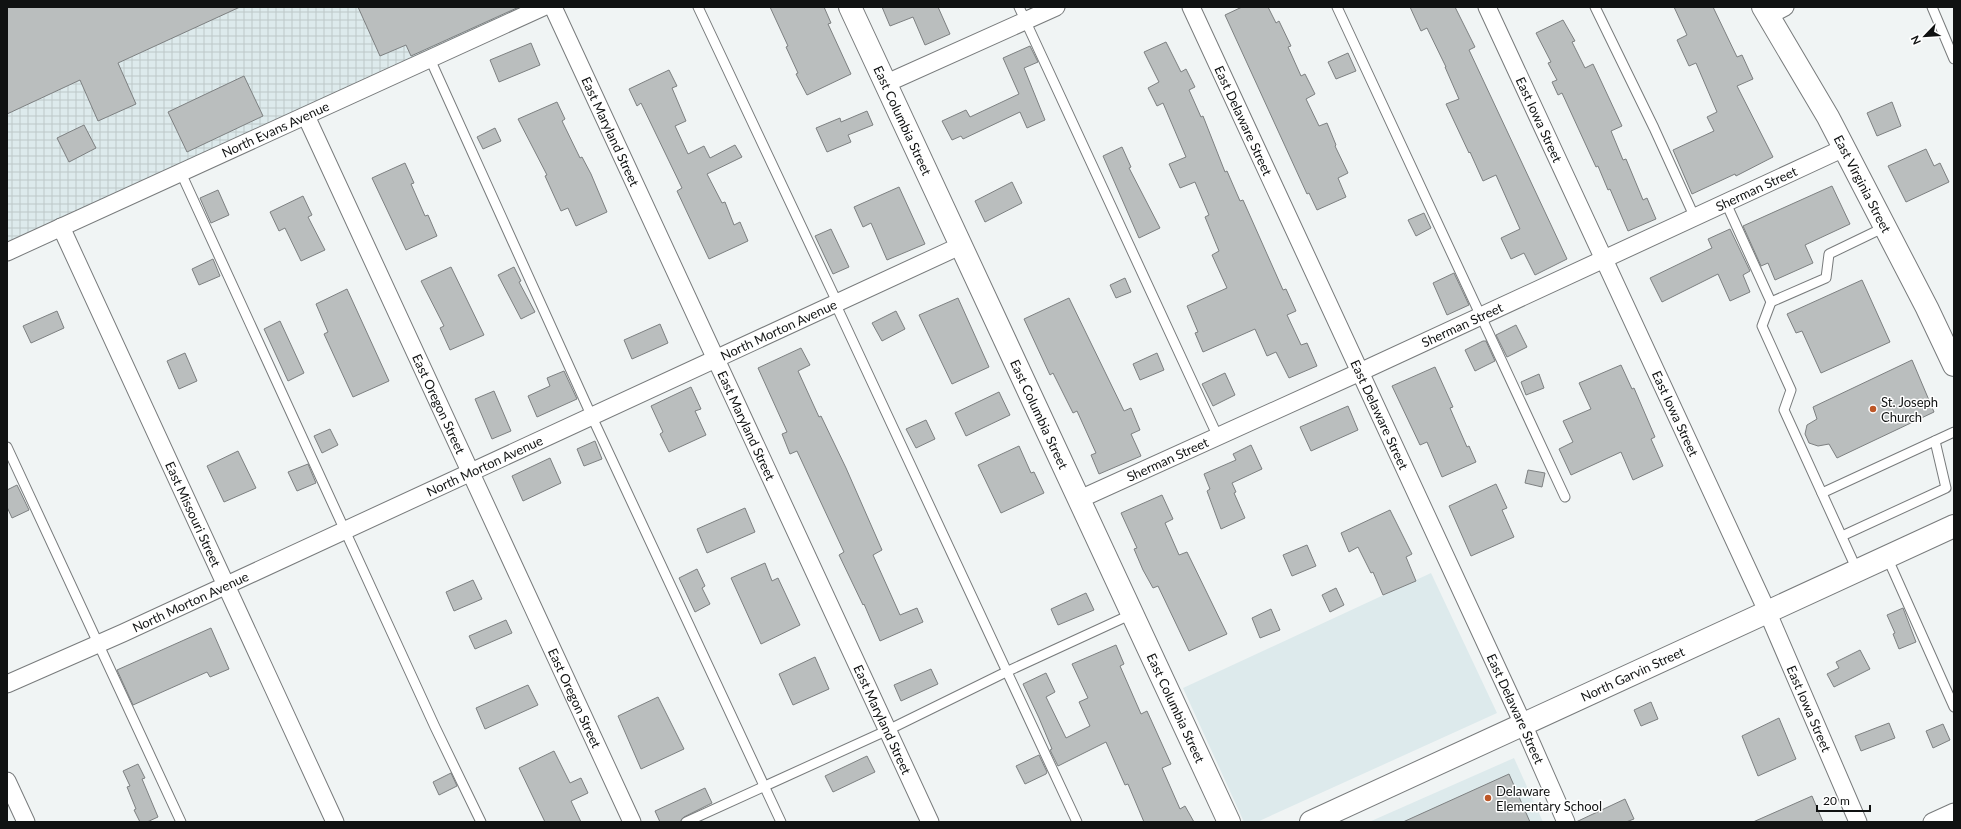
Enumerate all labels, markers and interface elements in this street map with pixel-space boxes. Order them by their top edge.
north arrow [1905,16,1945,56]
text: N [1908,34,1923,47]
street label: East Columbia Street [870,63,935,178]
street label: East Delaware Street [1211,63,1276,178]
street label: East Maryland Street [578,74,643,189]
street label: East Iowa Street [1512,74,1566,165]
street label: North Evans Avenue [219,98,332,161]
street label: East Virginia Street [1831,132,1895,236]
street label: Sherman Street [1713,163,1800,214]
street label: North Morton Avenue [718,296,839,364]
street label: Sherman Street [1419,299,1506,350]
street label: East Oregon Street [409,351,469,457]
street label: East Columbia Street [1007,357,1072,472]
street label: East Delaware Street [1347,357,1412,472]
street label: East Maryland Street [714,368,779,483]
street label: East Iowa Street [1649,368,1702,459]
place label: St. Joseph Church [1881,394,1938,425]
marker: St. Joseph Church [1868,404,1878,414]
street label: North Morton Avenue [424,432,545,500]
street label: Sherman Street [1124,434,1211,485]
street label: East Missouri Street [162,459,224,569]
street label: North Morton Avenue [130,568,251,636]
street label: North Garvin Street [1578,643,1687,705]
street label: East Oregon Street [545,646,605,751]
street label: East Columbia Street [1144,651,1208,766]
street label: East Delaware Street [1483,651,1548,766]
street label: East Maryland Street [850,662,915,777]
street label: East Iowa Street [1783,663,1835,755]
place label: Delaware Elementary School [1496,783,1602,814]
scale bar [1817,787,1870,813]
marker: Delaware Elementary School [1483,793,1493,803]
text: 20 m [1823,793,1850,808]

